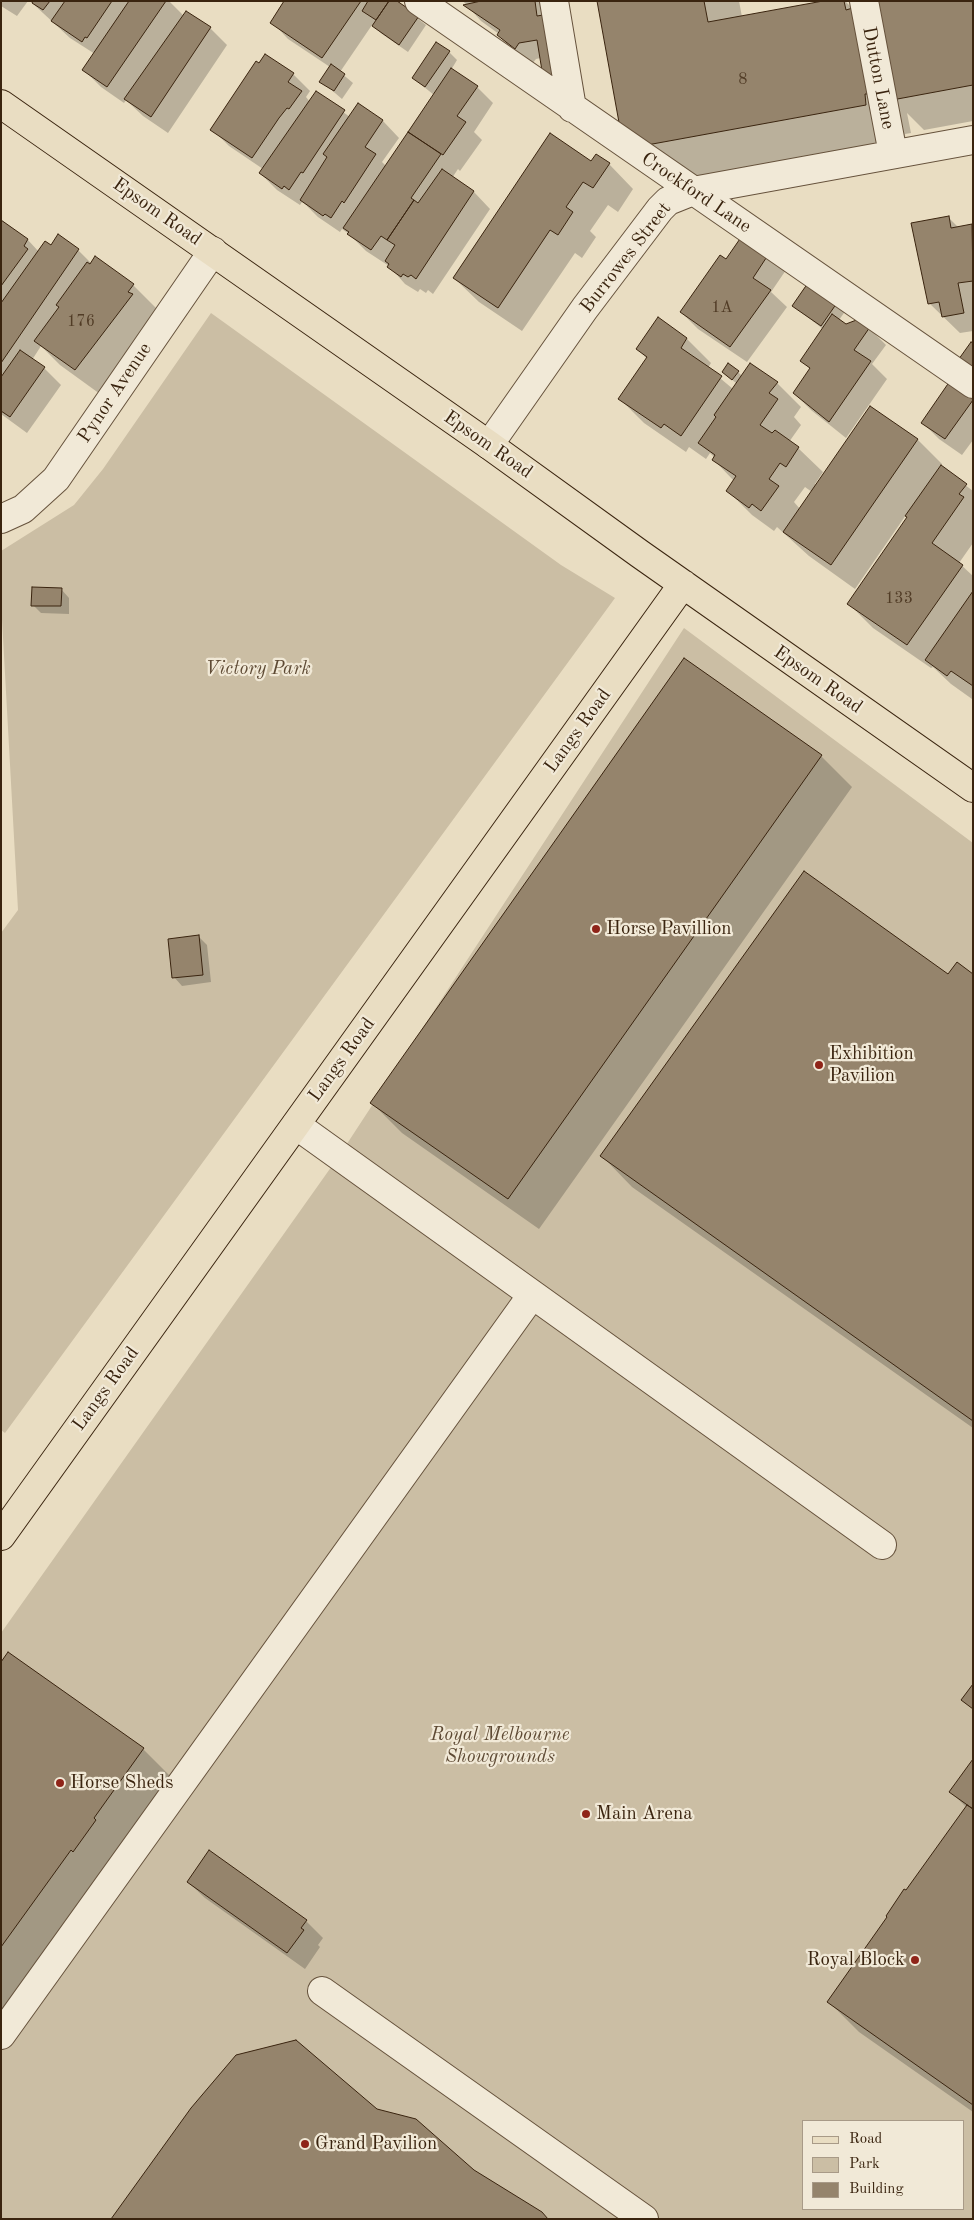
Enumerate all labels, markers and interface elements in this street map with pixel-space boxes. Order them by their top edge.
street label: Dutton Lane [857,25,899,131]
house number: 8 [738,70,748,90]
street label: Crockford Lane [637,148,755,238]
street label: Epsom Road [108,173,206,251]
street label: Burrowes Street [576,198,676,318]
house number: 1A [711,298,733,318]
house number: 176 [67,312,95,332]
street label: Pynor Avenue [73,338,157,448]
street label: Epsom Road [439,406,537,484]
house number: 133 [885,589,913,609]
street label: Epsom Road [769,641,867,719]
park label: Victory Park [205,658,311,680]
street label: Langs Road [540,684,616,778]
place label: Horse Pavillion [606,918,732,940]
marker: Horse Pavillion [590,923,602,935]
street label: Langs Road [304,1013,380,1107]
place label: Exhibition Pavilion [829,1043,914,1087]
marker: Exhibition Pavilion [813,1059,825,1071]
street label: Langs Road [68,1342,144,1436]
park label: Royal Melbourne Showgrounds [430,1724,570,1768]
place label: Horse Sheds [70,1772,174,1794]
marker: Horse Sheds [54,1777,66,1789]
place label: Main Arena [596,1803,693,1825]
marker: Main Arena [580,1808,592,1820]
place label: Royal Block [807,1949,905,1971]
marker: Royal Block [909,1954,921,1966]
legend [802,2120,964,2210]
text: Road [849,2132,882,2147]
place label: Grand Pavilion [315,2133,437,2155]
marker: Grand Pavilion [299,2138,311,2150]
text: Park [849,2157,880,2172]
text: Building [849,2182,904,2197]

